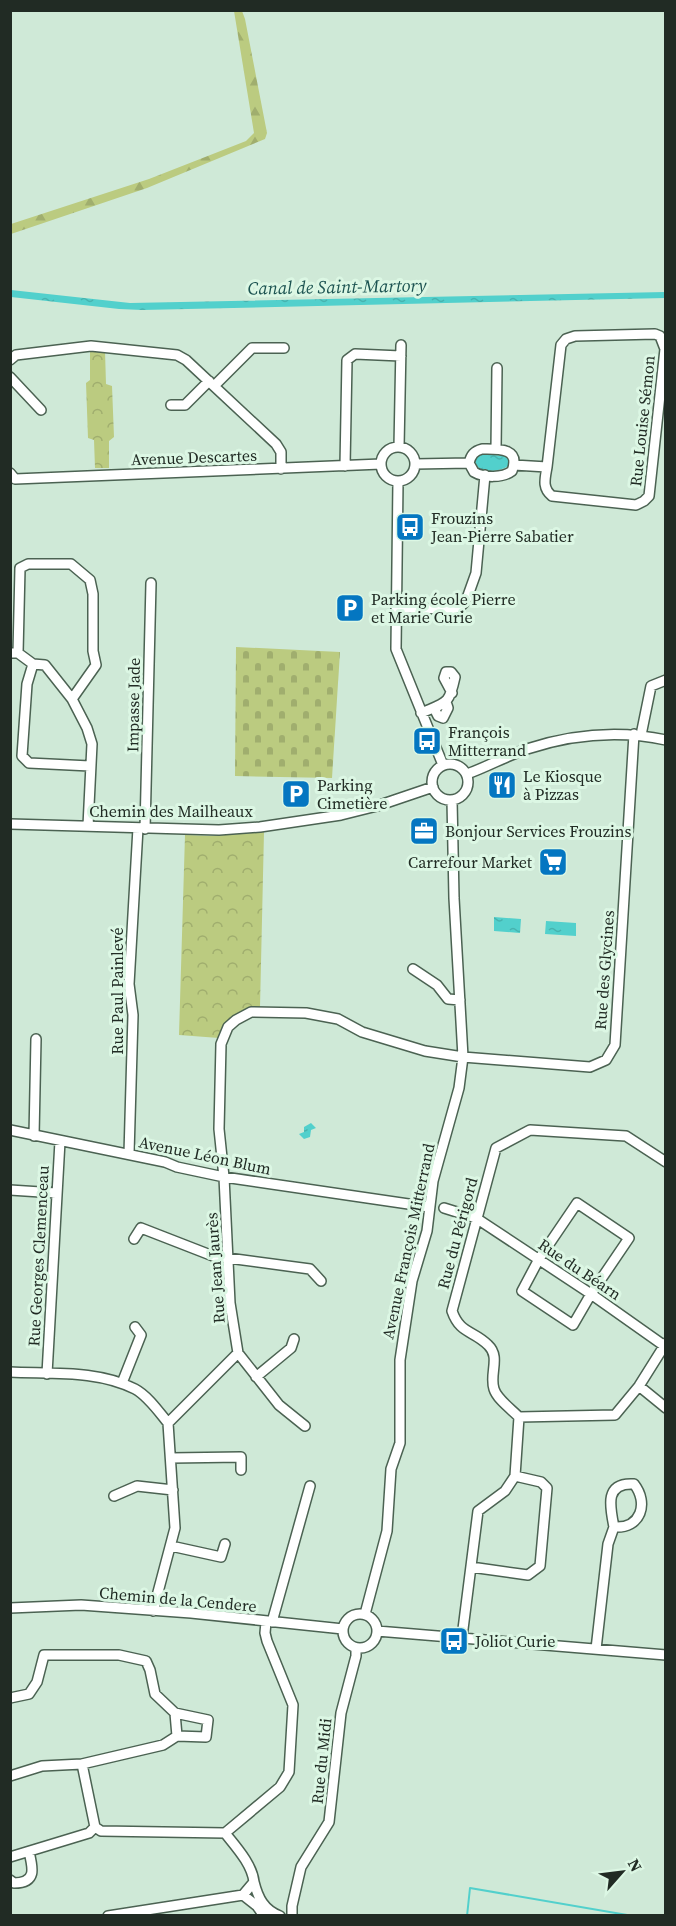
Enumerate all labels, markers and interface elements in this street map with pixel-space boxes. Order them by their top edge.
water label: Canal de Saint-Martory [247,272,427,301]
street label: Rue Louise Sémon [624,354,660,488]
street label: Avenue Descartes [131,444,257,470]
place label: Frouzins Jean-Pierre Sabatier [430,507,574,547]
bus stop icon: Frouzins Jean-Pierre Sabatier [394,511,426,543]
place label: Parking école Pierre et Marie Curie [371,588,516,628]
parking icon: Parking école Pierre et Marie Curie [334,592,366,624]
street label: Impasse Jade [121,658,145,752]
place label: François Mitterrand [448,721,526,761]
bus stop icon: François Mitterrand [411,725,443,757]
place label: Le Kiosque à Pizzas [523,765,602,805]
restaurant icon: Le Kiosque à Pizzas [486,769,518,801]
place label: Parking Cimetière [317,774,387,814]
parking icon: Parking Cimetière [280,778,312,810]
street label: Chemin des Mailheaux [89,800,253,822]
office icon: Bonjour Services Frouzins [408,815,440,847]
place label: Bonjour Services Frouzins [445,820,631,842]
supermarket icon: Carrefour Market [537,846,569,878]
place label: Carrefour Market [408,851,533,873]
street label: Rue des Glycines [589,909,619,1031]
street label: Rue Paul Painlevé [106,927,128,1055]
street label: Avenue Léon Blum [137,1130,273,1180]
street label: Avenue François Mitterrand [376,1141,440,1341]
street label: Rue Georges Clemenceau [22,1165,54,1347]
street label: Rue du Périgord [432,1175,482,1291]
street label: Rue Jean Jaurès [200,1212,230,1324]
street label: Rue du Béarn [534,1233,626,1305]
street label: Chemin de la Cendere [98,1581,258,1617]
bus stop icon: Joliot Curie [438,1625,470,1657]
place label: Joliot Curie [474,1630,555,1652]
street label: Rue du Midi [306,1717,336,1805]
north arrow [592,1842,652,1902]
text: N [623,1855,648,1876]

